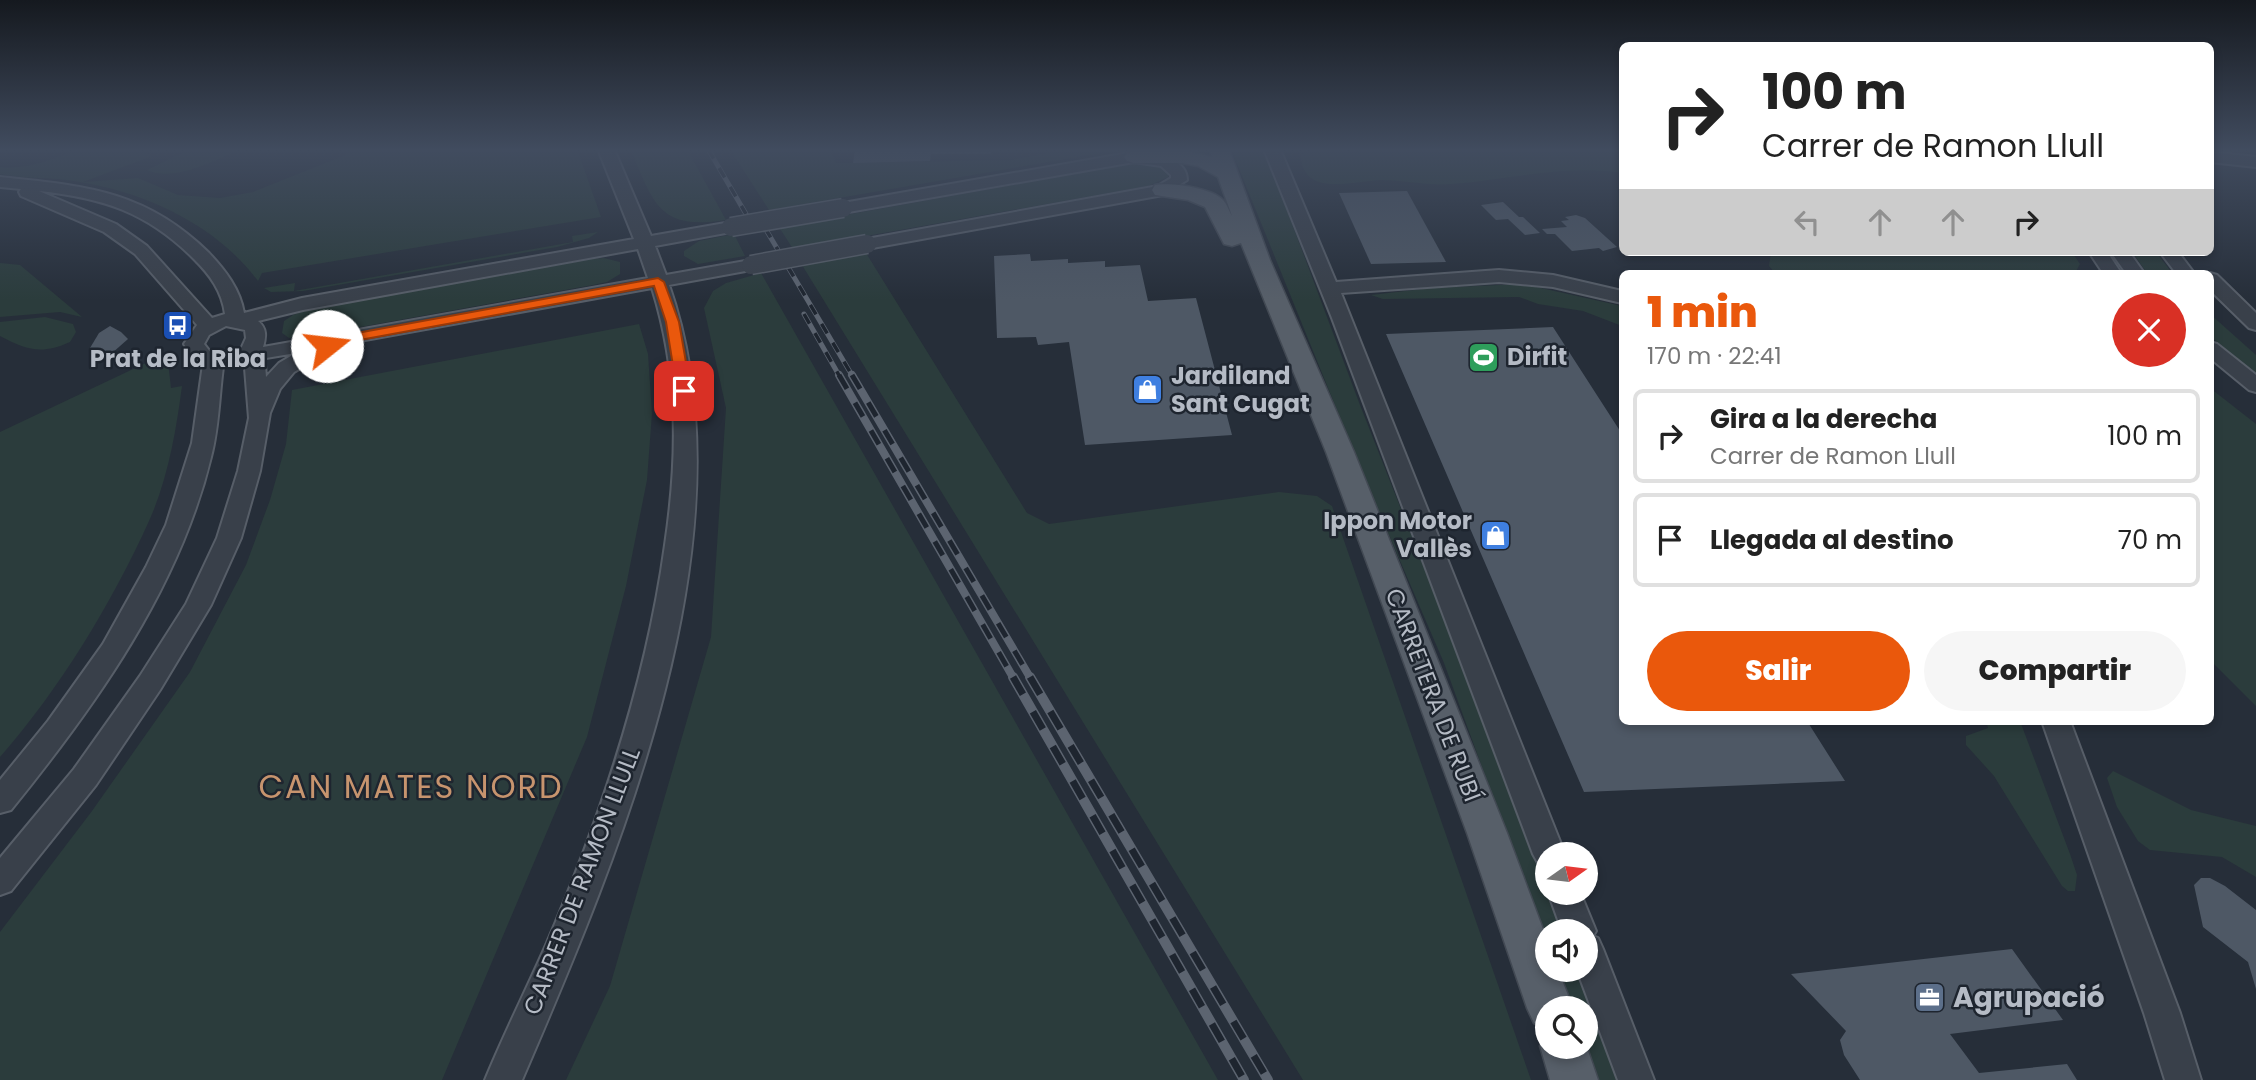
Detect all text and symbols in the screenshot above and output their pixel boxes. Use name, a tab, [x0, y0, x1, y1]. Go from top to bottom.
text: 100 m	[1762, 58, 1907, 126]
icon: right	[1647, 70, 1738, 161]
text: Carrer de Ramon Llull	[1762, 123, 2104, 168]
icon: left	[1788, 203, 1826, 241]
icon: ahead	[1861, 203, 1899, 241]
icon: ahead	[1934, 203, 1972, 241]
icon: right	[2007, 203, 2045, 241]
text: 1 min	[1647, 283, 1758, 342]
button: close	[2112, 293, 2186, 367]
bus stop icon: Prat de la Riba	[161, 308, 195, 342]
position arrow	[290, 309, 364, 383]
sports icon: Dirfit	[1467, 340, 1501, 374]
place label: Dirfit	[1507, 340, 1567, 373]
text: 170 m · 22:41	[1647, 340, 1782, 372]
place label: Prat de la Riba	[90, 342, 266, 375]
place label: Jardiland Sant Cugat	[1171, 359, 1310, 420]
pin	[654, 361, 714, 421]
icon: arrive	[665, 372, 703, 410]
shop icon: Jardiland Sant Cugat	[1131, 373, 1165, 407]
text: Gira a la derecha	[1710, 401, 1938, 437]
icon: right	[1651, 417, 1689, 455]
text: 100 m	[2107, 418, 2182, 454]
text: Carrer de Ramon Llull	[1710, 440, 1956, 472]
place label: Ippon Motor Vallès	[1323, 504, 1472, 565]
shop icon: Ippon Motor Vallès	[1478, 518, 1512, 552]
icon: arrive	[1651, 521, 1689, 559]
text: Llegada al destino	[1710, 522, 1954, 558]
text: 70 m	[2118, 522, 2182, 558]
street label: CARRETERA DE RUBÍ	[1378, 584, 1489, 806]
button: Salir	[1647, 631, 1910, 711]
button: Compartir	[1924, 631, 2186, 711]
street label: CARRER DE RAMON LLULL	[515, 742, 648, 1019]
district label: CAN MATES NORD	[258, 764, 564, 809]
north arrow	[1535, 842, 1598, 905]
map controls	[1535, 842, 1598, 1059]
button: sound	[1535, 919, 1598, 982]
place label: Agrupació	[1953, 978, 2105, 1017]
office icon: Agrupació	[1913, 980, 1947, 1014]
button: search	[1535, 996, 1598, 1059]

